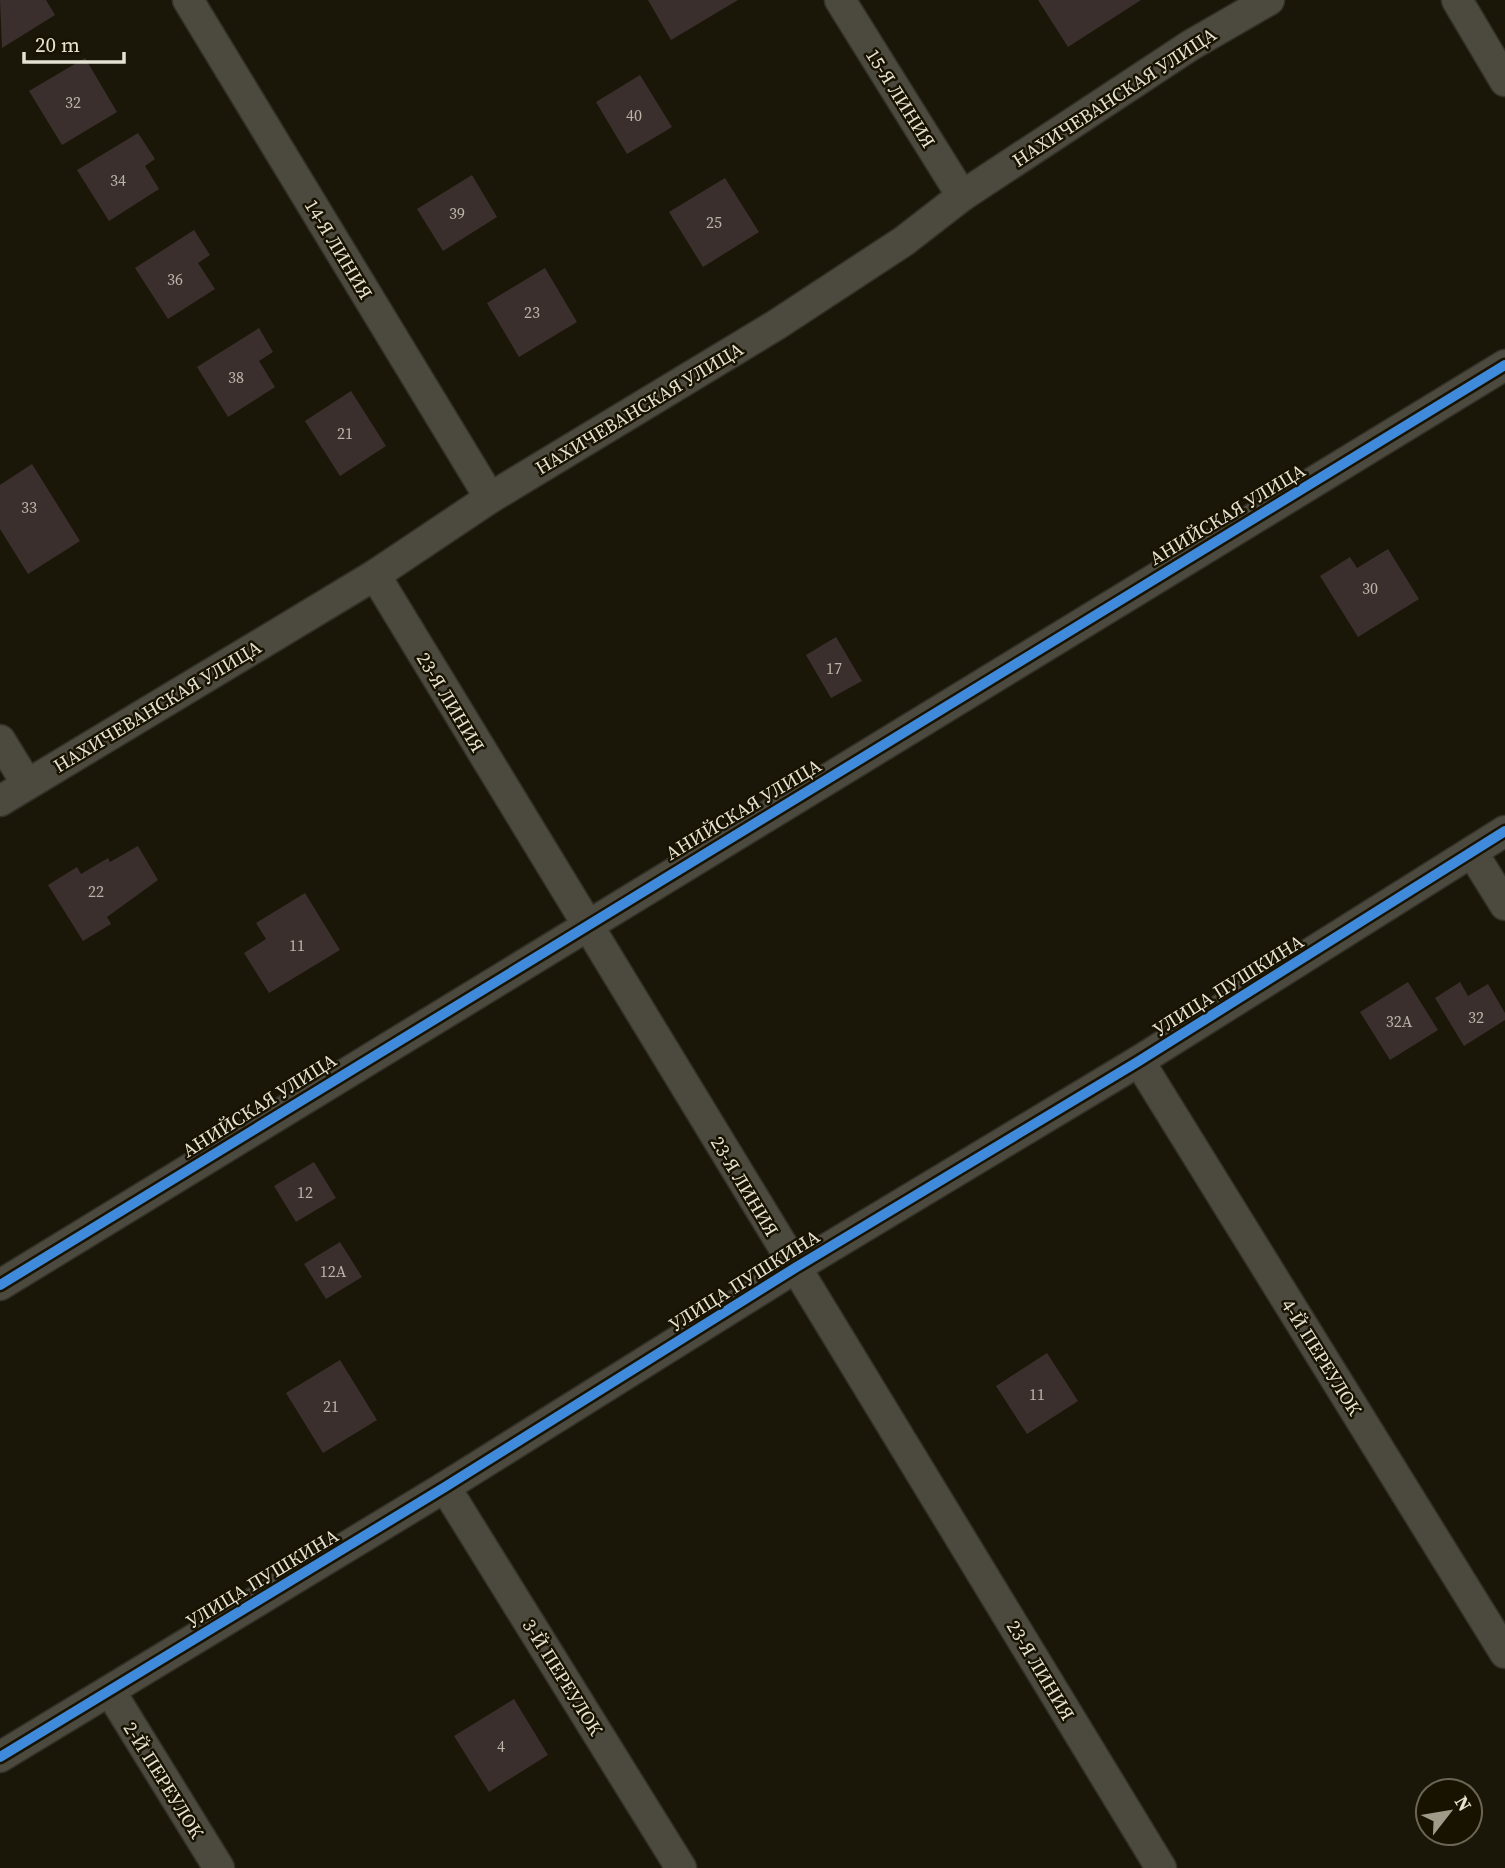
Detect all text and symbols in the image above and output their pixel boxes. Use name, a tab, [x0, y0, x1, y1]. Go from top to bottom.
scale bar	[24, 21, 124, 65]
street label: НАХИЧЕВАНСКАЯ УЛИЦА	[1007, 21, 1221, 173]
text: 20 m	[35, 30, 80, 59]
street label: 15-Я ЛИНИЯ	[860, 44, 942, 152]
house number: 32	[65, 91, 81, 113]
house number: 40	[626, 104, 642, 126]
house number: 34	[110, 169, 126, 191]
street label: 14-Я ЛИНИЯ	[299, 194, 379, 304]
house number: 39	[449, 202, 465, 224]
house number: 25	[706, 211, 722, 233]
house number: 36	[167, 268, 183, 290]
house number: 23	[524, 301, 540, 323]
street label: НАХИЧЕВАНСКАЯ УЛИЦА	[530, 335, 748, 481]
house number: 38	[228, 366, 244, 388]
house number: 21	[337, 422, 353, 444]
street label: АНИЙСКАЯ УЛИЦА	[1144, 457, 1310, 571]
house number: 33	[21, 496, 37, 518]
house number: 30	[1362, 577, 1378, 599]
street label: НАХИЧЕВАНСКАЯ УЛИЦА	[48, 633, 266, 779]
street label: 23-Я ЛИНИЯ	[411, 647, 491, 757]
house number: 17	[826, 657, 842, 679]
street label: АНИЙСКАЯ УЛИЦА	[660, 752, 826, 866]
house number: 22	[88, 880, 104, 902]
street label: УЛИЦА ПУШКИНА	[1148, 928, 1309, 1042]
house number: 11	[289, 934, 305, 956]
house number: 32	[1468, 1006, 1484, 1028]
house number: 32А	[1386, 1010, 1413, 1032]
street label: АНИЙСКАЯ УЛИЦА	[177, 1047, 342, 1163]
street label: 23-Я ЛИНИЯ	[705, 1131, 785, 1241]
house number: 12	[297, 1181, 313, 1203]
street label: УЛИЦА ПУШКИНА	[664, 1223, 825, 1337]
house number: 12А	[320, 1260, 347, 1282]
street label: 4-Й ПЕРЕУЛОК	[1276, 1294, 1369, 1421]
house number: 11	[1029, 1383, 1045, 1405]
house number: 21	[323, 1395, 339, 1417]
street label: УЛИЦА ПУШКИНА	[181, 1522, 343, 1634]
street label: 3-Й ПЕРЕУЛОК	[517, 1614, 610, 1741]
street label: 23-Я ЛИНИЯ	[1001, 1615, 1081, 1725]
street label: 2-Й ПЕРЕУЛОК	[118, 1717, 211, 1844]
house number: 4	[497, 1735, 505, 1757]
north arrow	[1414, 1777, 1484, 1847]
text: N	[1449, 1791, 1478, 1816]

